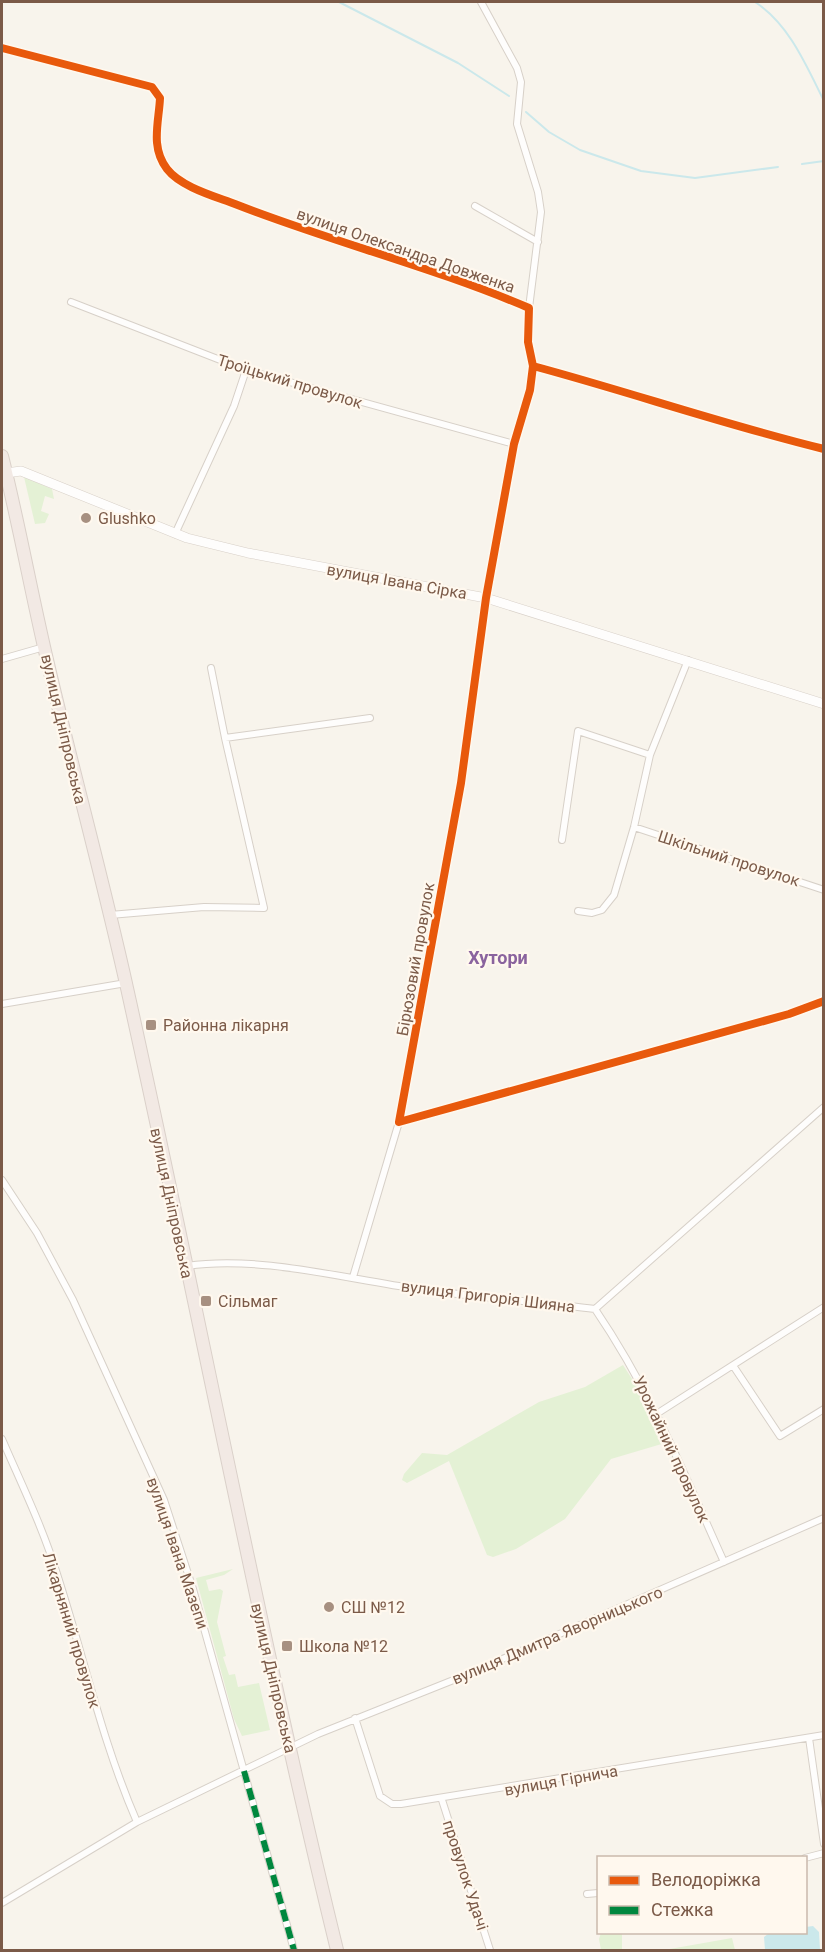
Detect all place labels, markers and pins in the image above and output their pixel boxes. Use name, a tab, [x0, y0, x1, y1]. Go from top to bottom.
place label: Glushko	[98, 509, 156, 528]
marker: Glushko	[79, 511, 93, 525]
place label: Районна лікарня	[163, 1016, 289, 1035]
marker: Районна лікарня	[144, 1018, 158, 1032]
place label: Сільмаг	[218, 1292, 278, 1311]
marker: Сільмаг	[199, 1294, 213, 1308]
place label: СШ №12	[341, 1598, 405, 1617]
marker: СШ №12	[322, 1600, 336, 1614]
place label: Школа №12	[299, 1637, 388, 1656]
marker: Школа №12	[280, 1639, 294, 1653]

